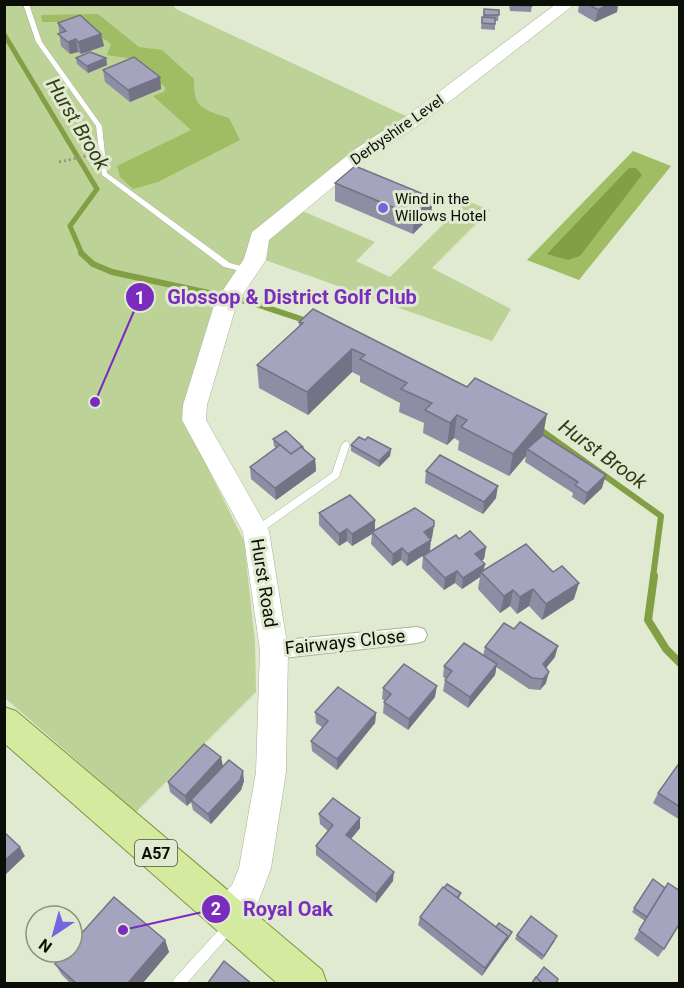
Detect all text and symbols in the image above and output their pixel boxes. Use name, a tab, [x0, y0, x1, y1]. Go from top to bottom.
water label: Hurst Brook	[41, 74, 115, 175]
street label: Derbyshire Level	[347, 91, 447, 169]
place label: Wind in the Willows Hotel	[395, 190, 486, 225]
marker: Wind in the Willows Hotel	[376, 201, 390, 215]
callout: Glossop & District Golf Club	[125, 278, 429, 316]
text: Glossop & District Golf Club	[167, 285, 417, 309]
text: 1	[135, 287, 145, 308]
water label: Hurst Brook	[554, 414, 653, 495]
street label: Hurst Road	[247, 537, 282, 629]
street label: Fairways Close	[284, 625, 406, 658]
road number: A57	[135, 840, 177, 866]
callout: Royal Oak	[201, 890, 345, 928]
text: Royal Oak	[243, 897, 333, 921]
text: 2	[211, 898, 221, 919]
north arrow	[24, 904, 84, 964]
text: N	[35, 935, 56, 957]

